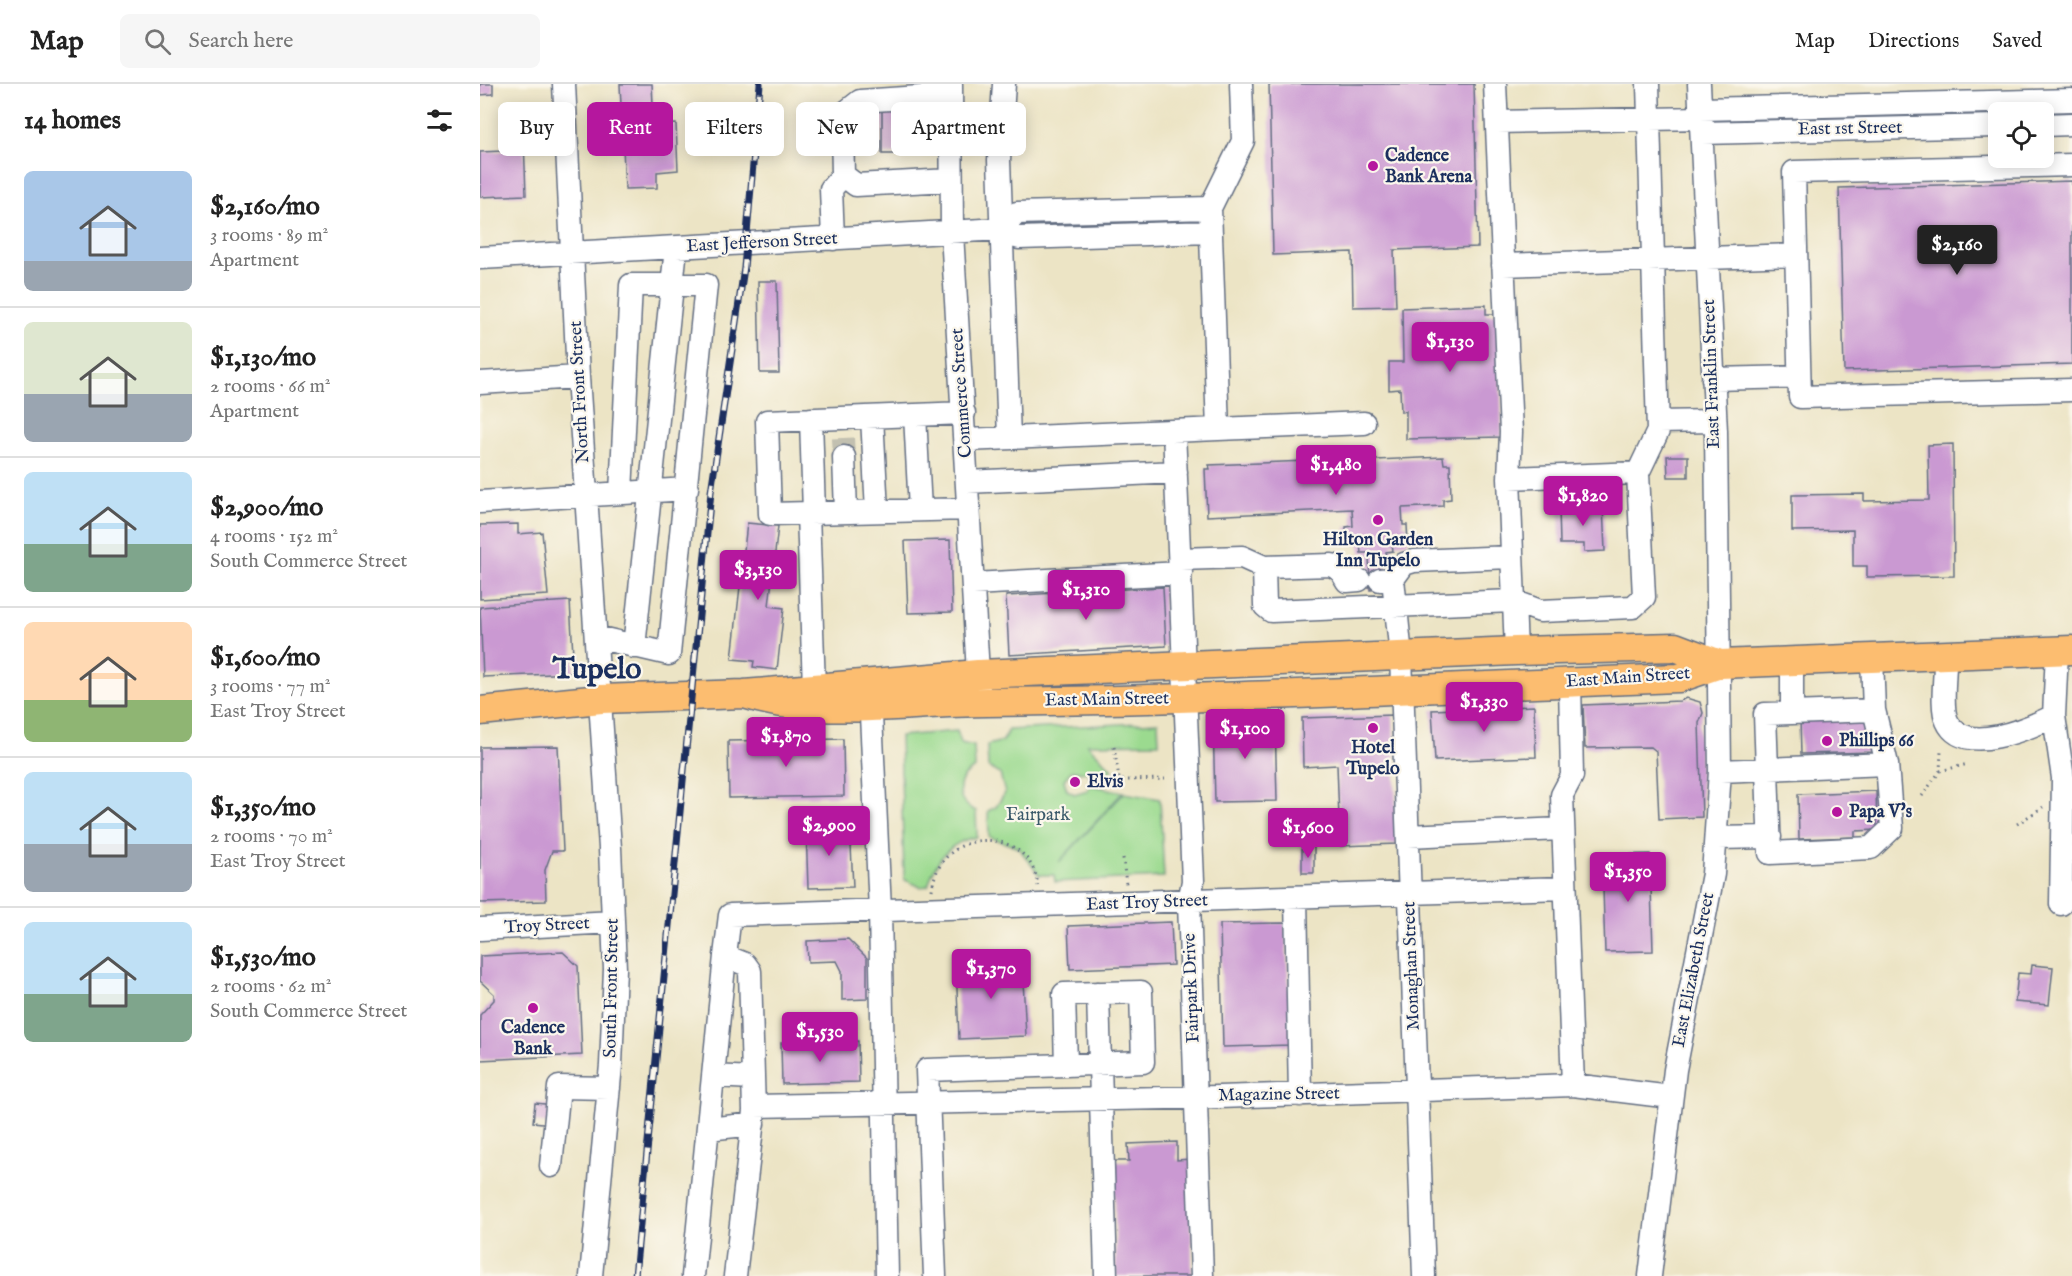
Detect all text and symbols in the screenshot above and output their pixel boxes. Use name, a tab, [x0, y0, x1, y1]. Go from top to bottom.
search box	[120, 14, 540, 68]
text: Map	[30, 24, 84, 59]
icon: search	[141, 25, 174, 58]
text: Search here	[189, 27, 293, 55]
text: Map	[1795, 28, 1835, 55]
text: Directions	[1868, 28, 1959, 55]
text: Saved	[1992, 28, 2042, 55]
chip: Buy	[498, 102, 575, 156]
chip: Rent	[587, 102, 673, 156]
chip: Filters	[685, 102, 784, 156]
chip: New	[796, 102, 879, 156]
chip: Apartment	[891, 102, 1026, 156]
map controls	[1988, 102, 2054, 168]
button: locate	[1988, 102, 2054, 168]
text: 14 homes	[24, 104, 121, 137]
icon: filters	[423, 104, 456, 137]
street label: East 1st Street	[1798, 117, 1902, 141]
place label: Cadence Bank Arena	[1385, 145, 1473, 189]
marker: Cadence Bank Arena	[1366, 159, 1380, 173]
text: $2,160/mo	[210, 190, 320, 223]
icon: home	[72, 195, 144, 267]
text: 3 rooms · 89 m²	[210, 223, 328, 248]
pin: $2,160	[1908, 225, 2006, 276]
street label: East Jefferson Street	[686, 228, 838, 258]
text: $2,160	[1931, 232, 1983, 257]
text: Apartment	[210, 248, 299, 273]
street label: East Franklin Street	[1698, 299, 1726, 449]
street label: North Front Street	[565, 320, 595, 464]
pin: $1,130	[1401, 322, 1499, 373]
street label: Commerce Street	[946, 327, 978, 459]
text: $1,130	[1426, 329, 1474, 354]
text: $1,130/mo	[210, 341, 316, 374]
icon: home	[72, 346, 144, 418]
text: 2 rooms · 66 m²	[210, 374, 331, 399]
text: Apartment	[210, 399, 299, 424]
pin: $1,480	[1287, 445, 1385, 496]
text: $1,480	[1310, 452, 1362, 477]
pin: $1,820	[1534, 476, 1632, 527]
text: $1,820	[1558, 483, 1608, 508]
text: $2,900/mo	[210, 491, 323, 524]
icon: home	[72, 496, 144, 568]
marker: Hilton Garden Inn Tupelo	[1371, 513, 1385, 527]
text: 4 rooms · 152 m²	[210, 524, 338, 549]
place label: Hilton Garden Inn Tupelo	[1323, 529, 1434, 573]
text: South Commerce Street	[210, 549, 407, 574]
pin: $3,130	[709, 550, 807, 601]
text: $3,130	[734, 557, 782, 582]
pin: $1,310	[1037, 570, 1135, 621]
text: $1,310	[1062, 577, 1110, 602]
text: $1,600/mo	[210, 641, 320, 674]
icon: home	[72, 646, 144, 718]
district label: Tupelo	[551, 651, 642, 689]
street label: East Main Street	[1565, 662, 1691, 694]
text: 3 rooms · 77 m²	[210, 674, 330, 699]
pin: $1,330	[1435, 682, 1533, 733]
street label: East Main Street	[1045, 687, 1169, 713]
text: $1,330	[1460, 689, 1508, 714]
text: East Troy Street	[210, 699, 346, 724]
pin: $1,100	[1196, 709, 1294, 760]
text: $1,100	[1220, 716, 1270, 741]
pin: $1,870	[737, 717, 835, 768]
marker: Hotel Tupelo	[1366, 721, 1380, 735]
text: $1,870	[761, 724, 811, 749]
place label: Phillips 66	[1839, 730, 1915, 753]
marker: Phillips 66	[1820, 734, 1834, 748]
place label: Hotel Tupelo	[1345, 737, 1400, 781]
place label: Elvis	[1087, 771, 1124, 794]
marker: Elvis	[1068, 775, 1082, 789]
text: $1,350/mo	[210, 791, 316, 824]
icon: home	[72, 796, 144, 868]
place label: Papa V's	[1849, 801, 1913, 824]
park label: Fairpark	[1006, 804, 1070, 827]
marker: Papa V's	[1830, 805, 1844, 819]
pin: $2,900	[780, 806, 878, 857]
pin: $1,600	[1259, 808, 1357, 859]
text: $2,900	[802, 813, 856, 838]
text: $1,600	[1282, 815, 1334, 840]
text: 2 rooms · 70 m²	[210, 824, 333, 849]
text: East Troy Street	[210, 849, 346, 874]
pin: $1,350	[1579, 852, 1677, 903]
text: $1,350	[1604, 859, 1652, 884]
street label: East Troy Street	[1086, 889, 1208, 917]
street label: East Elizabeth Street	[1668, 891, 1720, 1049]
street label: Monaghan Street	[1398, 901, 1426, 1031]
street label: Troy Street	[504, 912, 590, 940]
street label: South Front Street	[599, 918, 625, 1058]
street label: Fairpark Drive	[1179, 933, 1205, 1043]
text: $1,530/mo	[210, 941, 316, 974]
icon: home	[72, 946, 144, 1018]
pin: $1,370	[942, 949, 1040, 1000]
text: $1,370	[966, 956, 1016, 981]
text: 2 rooms · 62 m²	[210, 974, 332, 999]
text: South Commerce Street	[210, 999, 407, 1024]
marker: Cadence Bank	[526, 1001, 540, 1015]
pin: $1,530	[771, 1012, 869, 1063]
place label: Cadence Bank	[501, 1017, 566, 1061]
text: $1,530	[796, 1019, 844, 1044]
street label: Magazine Street	[1218, 1082, 1340, 1108]

